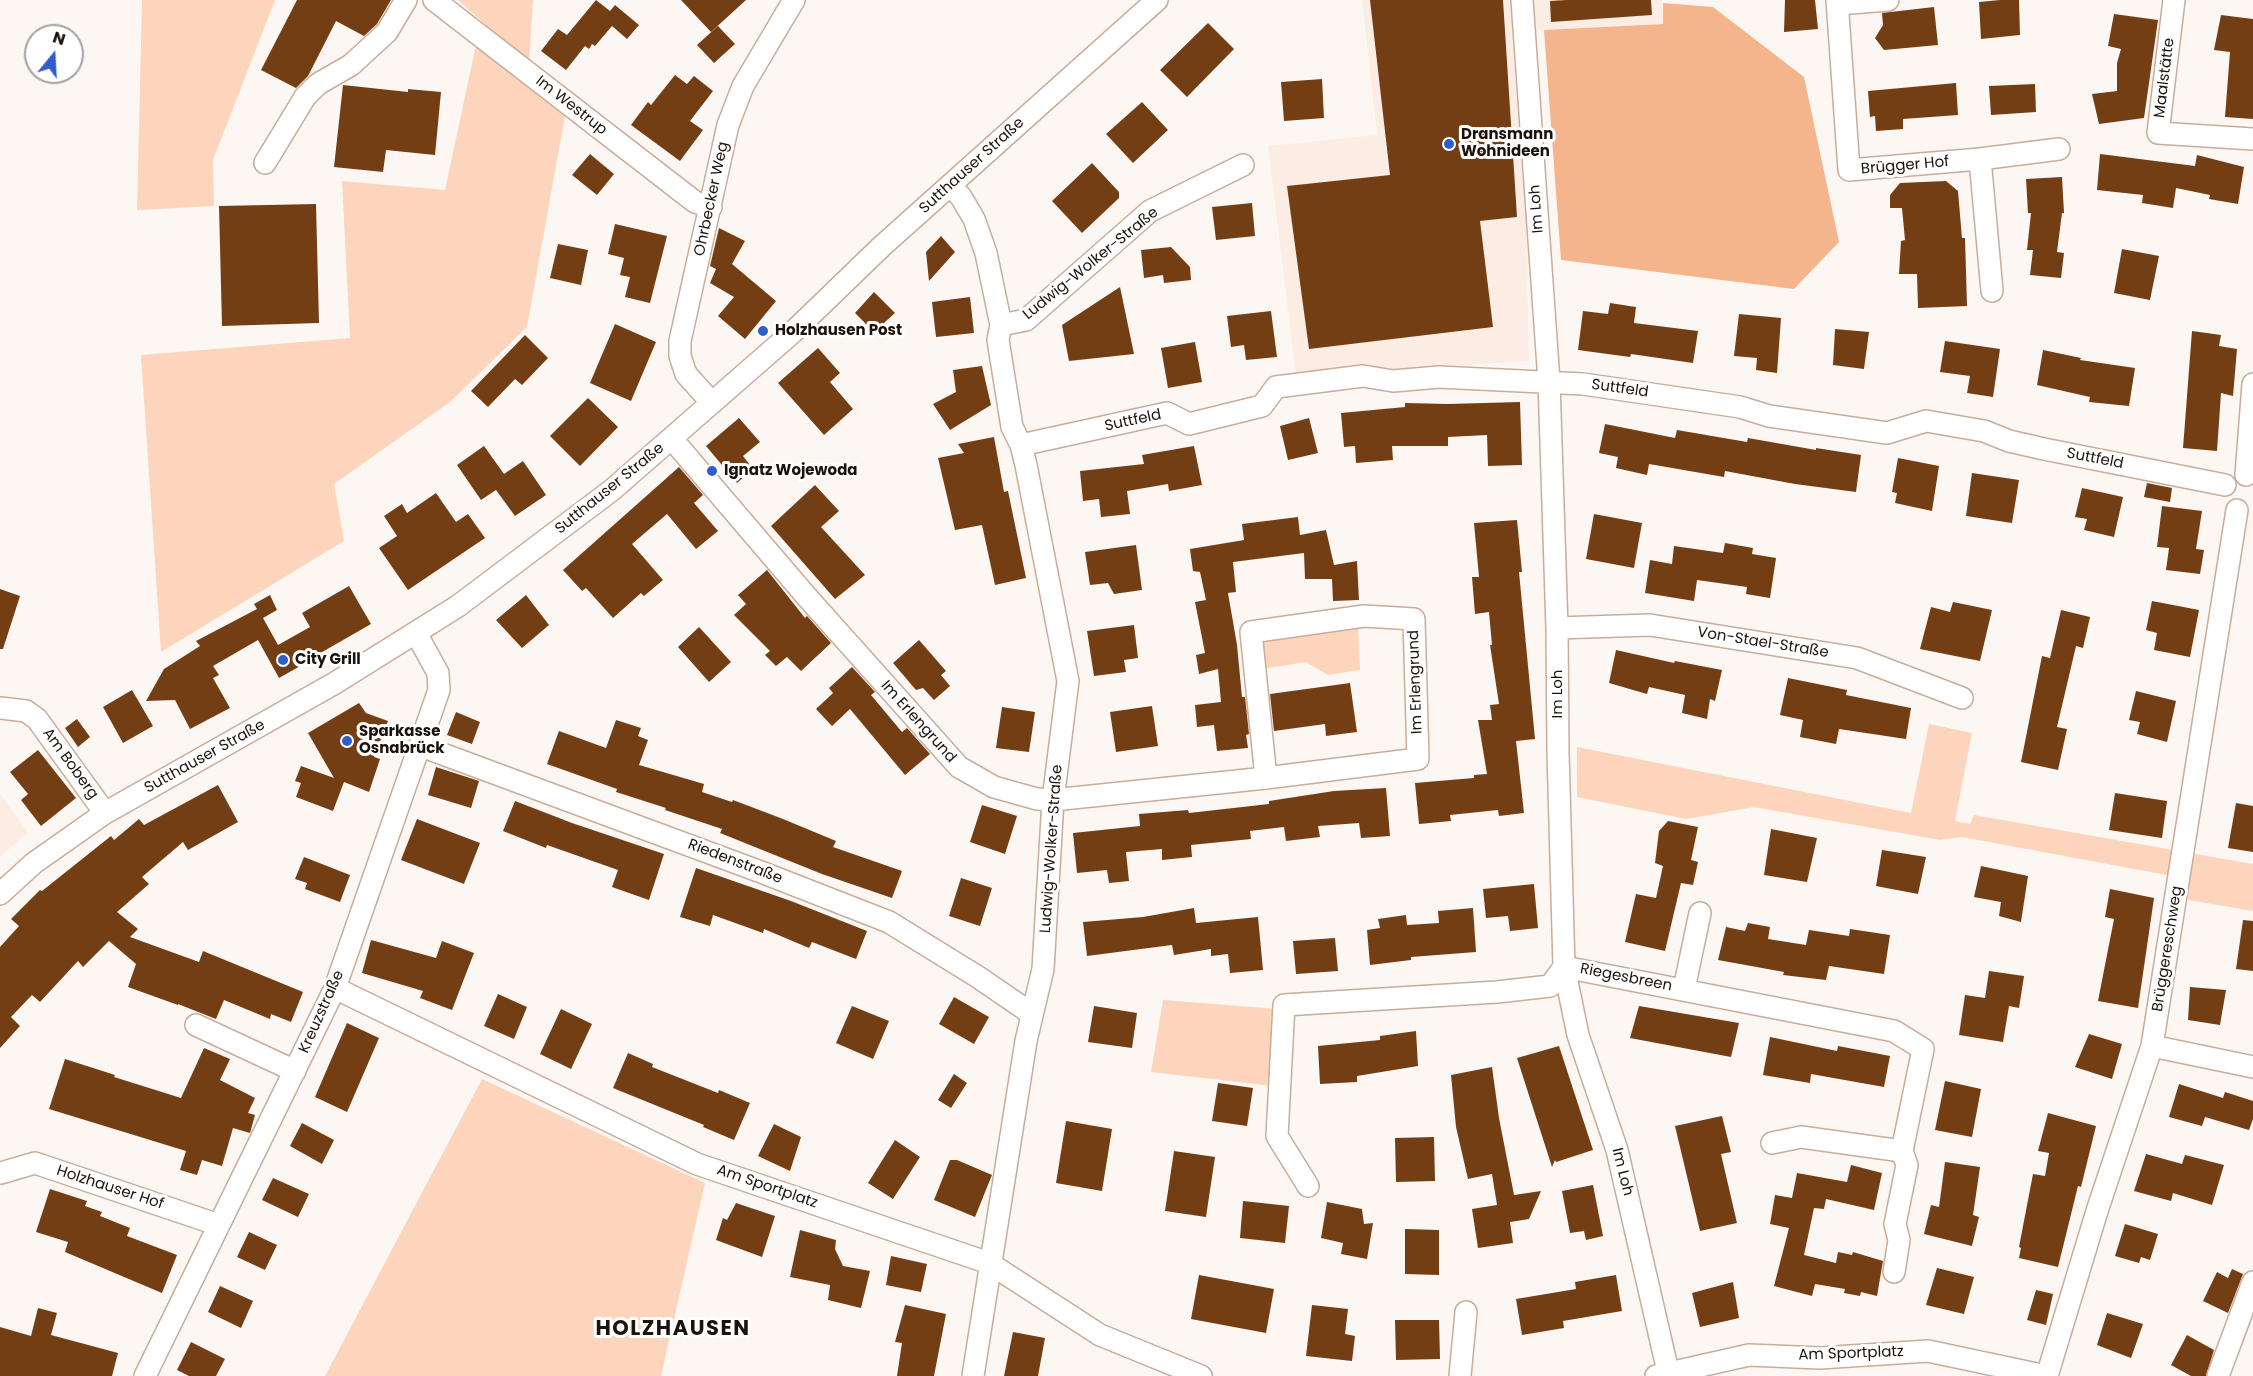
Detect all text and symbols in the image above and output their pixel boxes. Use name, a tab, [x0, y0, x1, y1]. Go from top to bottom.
north arrow	[24, 24, 84, 84]
text: N	[50, 26, 68, 51]
street label: Maalstätte	[2151, 37, 2179, 119]
street label: Im Westrup	[532, 73, 610, 139]
street label: Sutthauser Straße	[916, 114, 1028, 218]
place label: Dransmann Wohnideen	[1461, 126, 1553, 161]
marker: Dransmann Wohnideen	[1442, 137, 1456, 151]
street label: Ohrbecker Weg	[691, 140, 733, 258]
street label: Brügger Hof	[1860, 153, 1950, 179]
street label: Im Loh	[1526, 184, 1548, 234]
street label: Ludwig-Wolker-Straße	[1020, 204, 1162, 324]
place label: Holzhausen Post	[775, 322, 902, 340]
marker: Holzhausen Post	[756, 324, 770, 338]
street label: Suttfeld	[1590, 376, 1650, 402]
street label: Suttfeld	[1103, 406, 1163, 436]
street label: Sutthauser Straße	[552, 440, 668, 538]
street label: Suttfeld	[2065, 445, 2125, 473]
place label: Ignatz Wojewoda	[724, 462, 858, 480]
marker: Ignatz Wojewoda	[705, 464, 719, 478]
street label: Von-Stael-Straße	[1696, 624, 1830, 662]
street label: Im Erlengrund	[1405, 630, 1427, 734]
place label: City Grill	[295, 651, 361, 669]
marker: City Grill	[276, 653, 290, 667]
street label: Im Loh	[1549, 670, 1567, 718]
street label: Im Erlengrund	[876, 677, 960, 767]
street label: Sutthauser Straße	[142, 716, 268, 798]
place label: Sparkasse Osnabrück	[359, 723, 445, 758]
street label: Am Boberg	[38, 725, 102, 803]
marker: Sparkasse Osnabrück	[340, 734, 354, 748]
street label: Ludwig-Wolker-Straße	[1037, 764, 1067, 934]
street label: Riedenstraße	[685, 836, 785, 888]
street label: Brüggereschweg	[2149, 885, 2187, 1013]
street label: Riegesbreen	[1578, 960, 1674, 996]
street label: Kreuzstraße	[296, 968, 348, 1056]
street label: Im Loh	[1607, 1146, 1637, 1198]
street label: Am Sportplatz	[714, 1161, 820, 1213]
street label: Holzhauser Hof	[54, 1162, 166, 1214]
district label: HOLZHAUSEN	[595, 1317, 751, 1343]
street label: Am Sportplatz	[1798, 1343, 1904, 1365]

